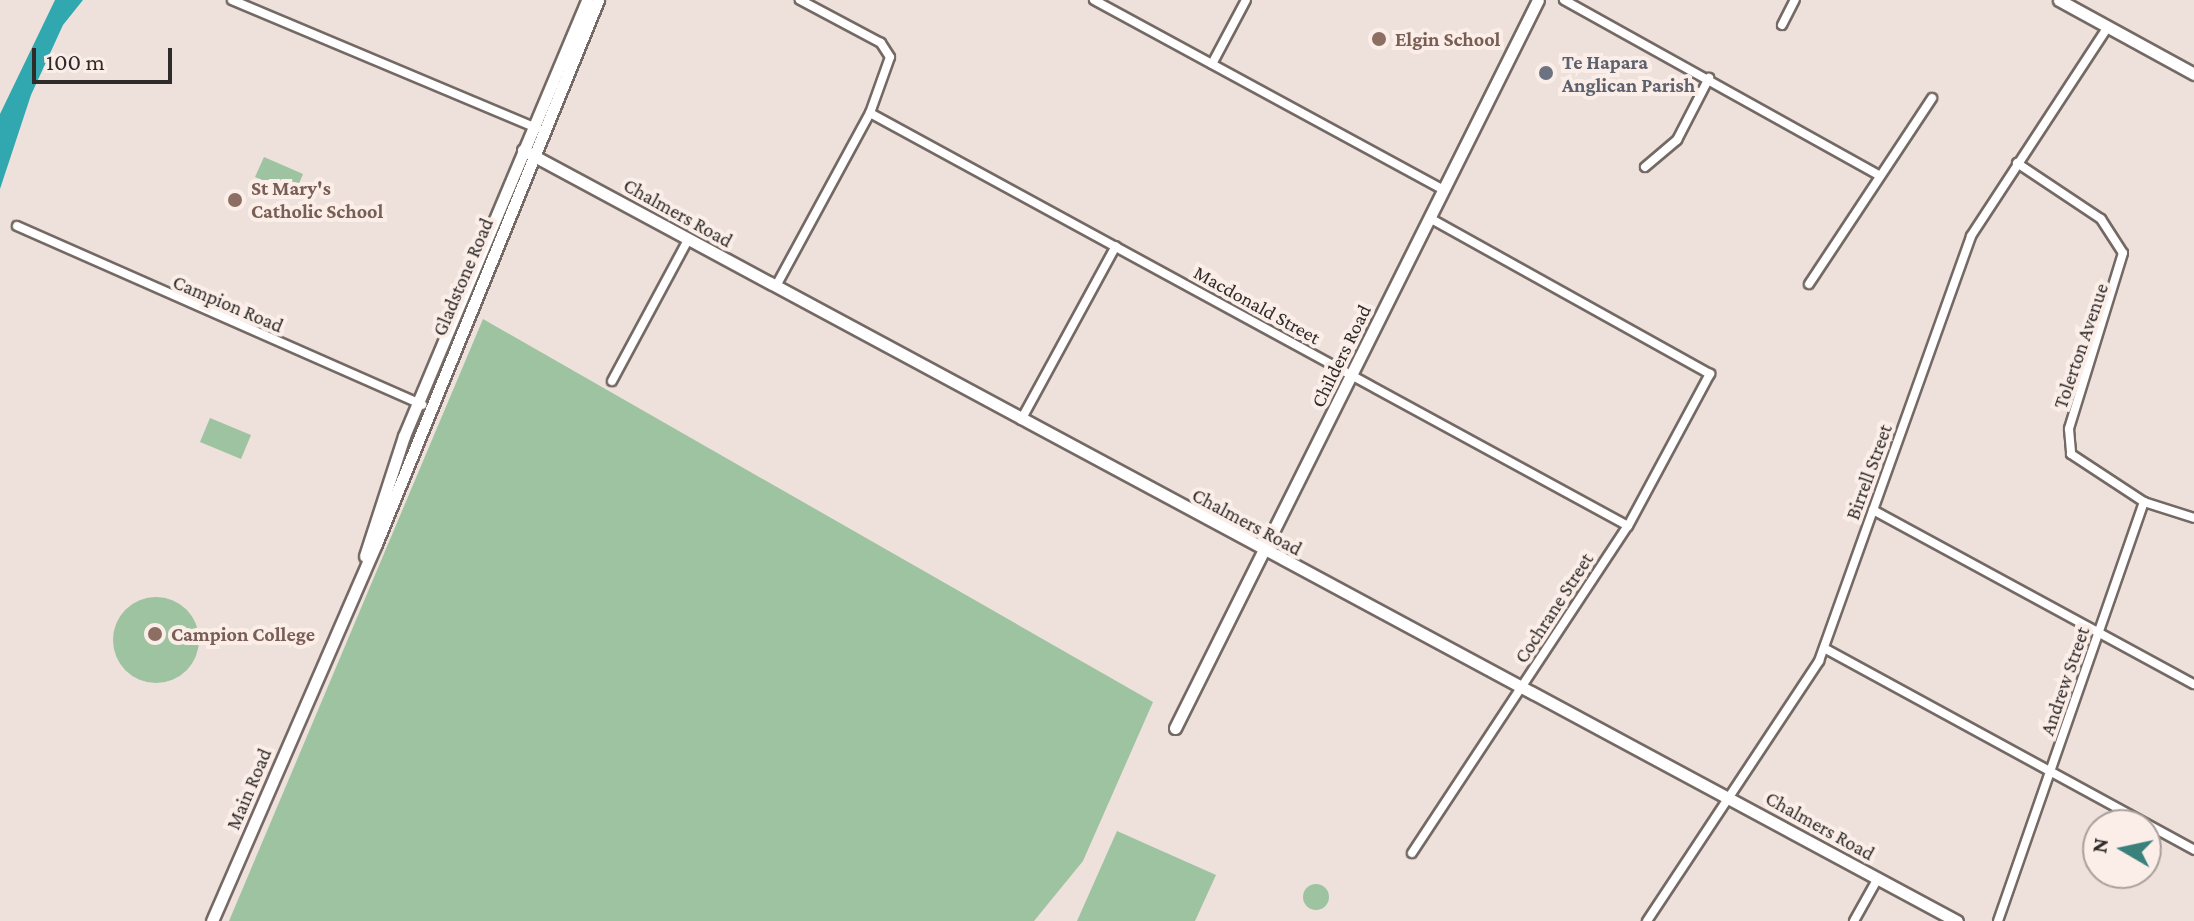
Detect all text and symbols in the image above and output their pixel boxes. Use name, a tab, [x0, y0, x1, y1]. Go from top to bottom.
place label: Elgin School	[1395, 27, 1500, 51]
marker: Elgin School	[1370, 30, 1388, 48]
scale bar	[36, 32, 176, 82]
text: 100 m	[46, 48, 105, 75]
place label: Te Hapara Anglican Parish	[1562, 50, 1695, 97]
marker: Te Hapara Anglican Parish	[1537, 64, 1555, 82]
street label: Chalmers Road	[619, 173, 737, 253]
place label: St Mary's Catholic School	[251, 176, 383, 223]
marker: St Mary's Catholic School	[226, 191, 244, 209]
street label: Gladstone Road	[427, 214, 499, 340]
street label: Macdonald Street	[1190, 260, 1324, 350]
street label: Campion Road	[169, 270, 287, 338]
street label: Tolerton Avenue	[2048, 280, 2114, 412]
street label: Childers Road	[1306, 301, 1376, 411]
street label: Birrell Street	[1841, 421, 1897, 523]
street label: Chalmers Road	[1188, 483, 1306, 561]
street label: Cochrane Street	[1509, 548, 1599, 668]
place label: Campion College	[171, 622, 315, 646]
street label: Andrew Street	[2035, 623, 2095, 739]
marker: Campion College	[146, 625, 164, 643]
street label: Main Road	[221, 745, 277, 833]
street label: Chalmers Road	[1761, 786, 1879, 866]
north arrow	[2082, 809, 2162, 889]
text: N	[2086, 836, 2113, 855]

